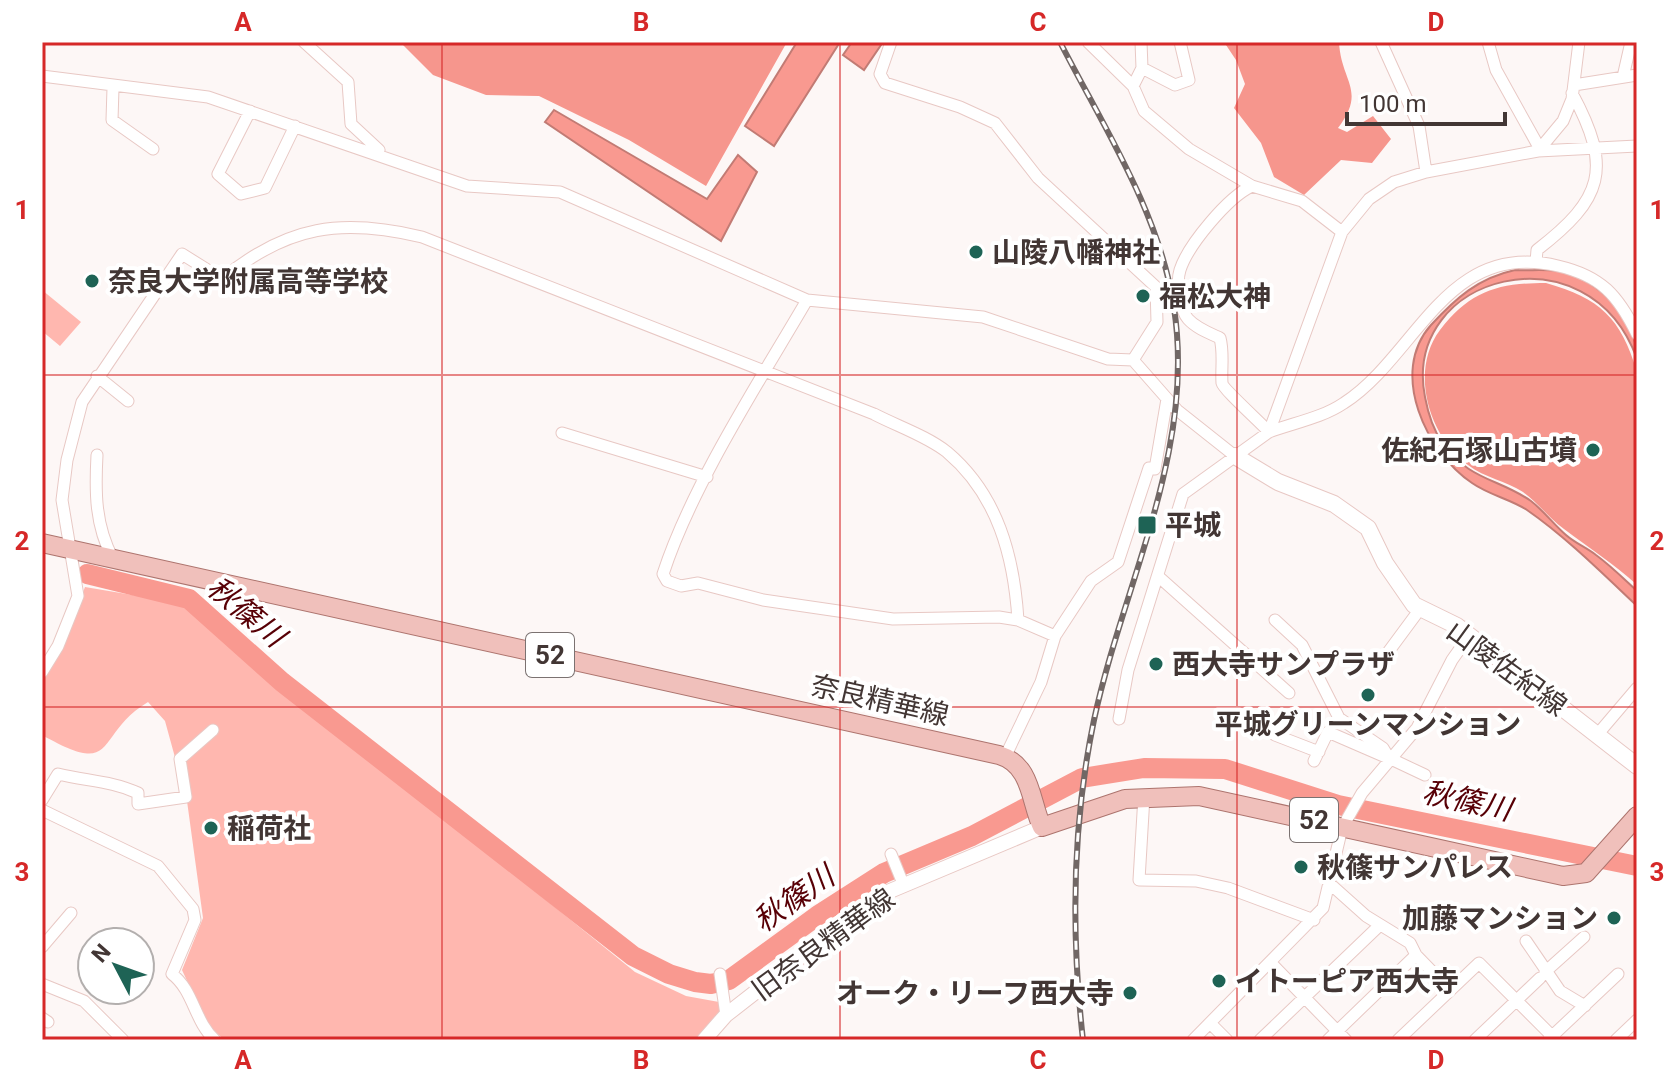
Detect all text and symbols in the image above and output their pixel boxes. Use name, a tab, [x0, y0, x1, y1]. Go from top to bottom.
text: A	[234, 7, 252, 37]
text: B	[633, 7, 649, 37]
text: C	[1029, 7, 1047, 37]
text: D	[1428, 7, 1444, 37]
scale bar	[1347, 76, 1505, 126]
text: 100 m	[1359, 90, 1426, 118]
text: 1	[15, 195, 29, 225]
text: 1	[1650, 195, 1664, 225]
place label: 山陵八幡神社	[992, 236, 1160, 269]
marker: 山陵八幡神社	[967, 243, 985, 261]
place label: 奈良大学附属高等学校	[108, 265, 388, 298]
marker: 奈良大学附属高等学校	[83, 272, 101, 290]
place label: 福松大神	[1159, 280, 1271, 313]
marker: 福松大神	[1134, 287, 1152, 305]
place label: 佐紀石塚山古墳	[1381, 434, 1577, 467]
marker: 佐紀石塚山古墳	[1584, 441, 1602, 459]
place label: 平城	[1165, 509, 1221, 542]
marker: 平城	[1136, 514, 1158, 536]
text: 2	[15, 526, 29, 556]
text: 2	[1650, 526, 1664, 556]
water label: 秋篠川	[201, 569, 294, 656]
street label: 山陵佐紀線	[1440, 614, 1573, 723]
road number: 52	[526, 633, 574, 677]
place label: 西大寺サンプラザ	[1172, 648, 1395, 681]
marker: 西大寺サンプラザ	[1147, 655, 1165, 673]
street label: 奈良精華線	[808, 669, 952, 732]
marker: 平城グリーンマンション	[1359, 686, 1377, 704]
place label: 平城グリーンマンション	[1215, 708, 1521, 741]
water label: 秋篠川	[1419, 774, 1518, 828]
road number: 52	[1290, 798, 1338, 842]
place label: 稲荷社	[227, 812, 311, 845]
marker: 稲荷社	[202, 819, 220, 837]
place label: 秋篠サンパレス	[1317, 851, 1513, 884]
text: 3	[15, 857, 29, 887]
water label: 秋篠川	[747, 857, 843, 939]
text: 3	[1650, 857, 1664, 887]
marker: 秋篠サンパレス	[1292, 858, 1310, 876]
street label: 旧奈良精華線	[746, 882, 901, 1007]
place label: 加藤マンション	[1402, 902, 1598, 935]
marker: 加藤マンション	[1605, 909, 1623, 927]
north arrow	[76, 926, 156, 1006]
text: N	[87, 939, 116, 967]
place label: イトーピア西大寺	[1235, 965, 1459, 998]
marker: イトーピア西大寺	[1210, 972, 1228, 990]
place label: オーク・リーフ西大寺	[836, 977, 1114, 1010]
marker: オーク・リーフ西大寺	[1121, 984, 1139, 1002]
text: A	[234, 1045, 252, 1075]
text: B	[633, 1045, 649, 1075]
text: C	[1029, 1045, 1047, 1075]
text: D	[1428, 1045, 1444, 1075]

